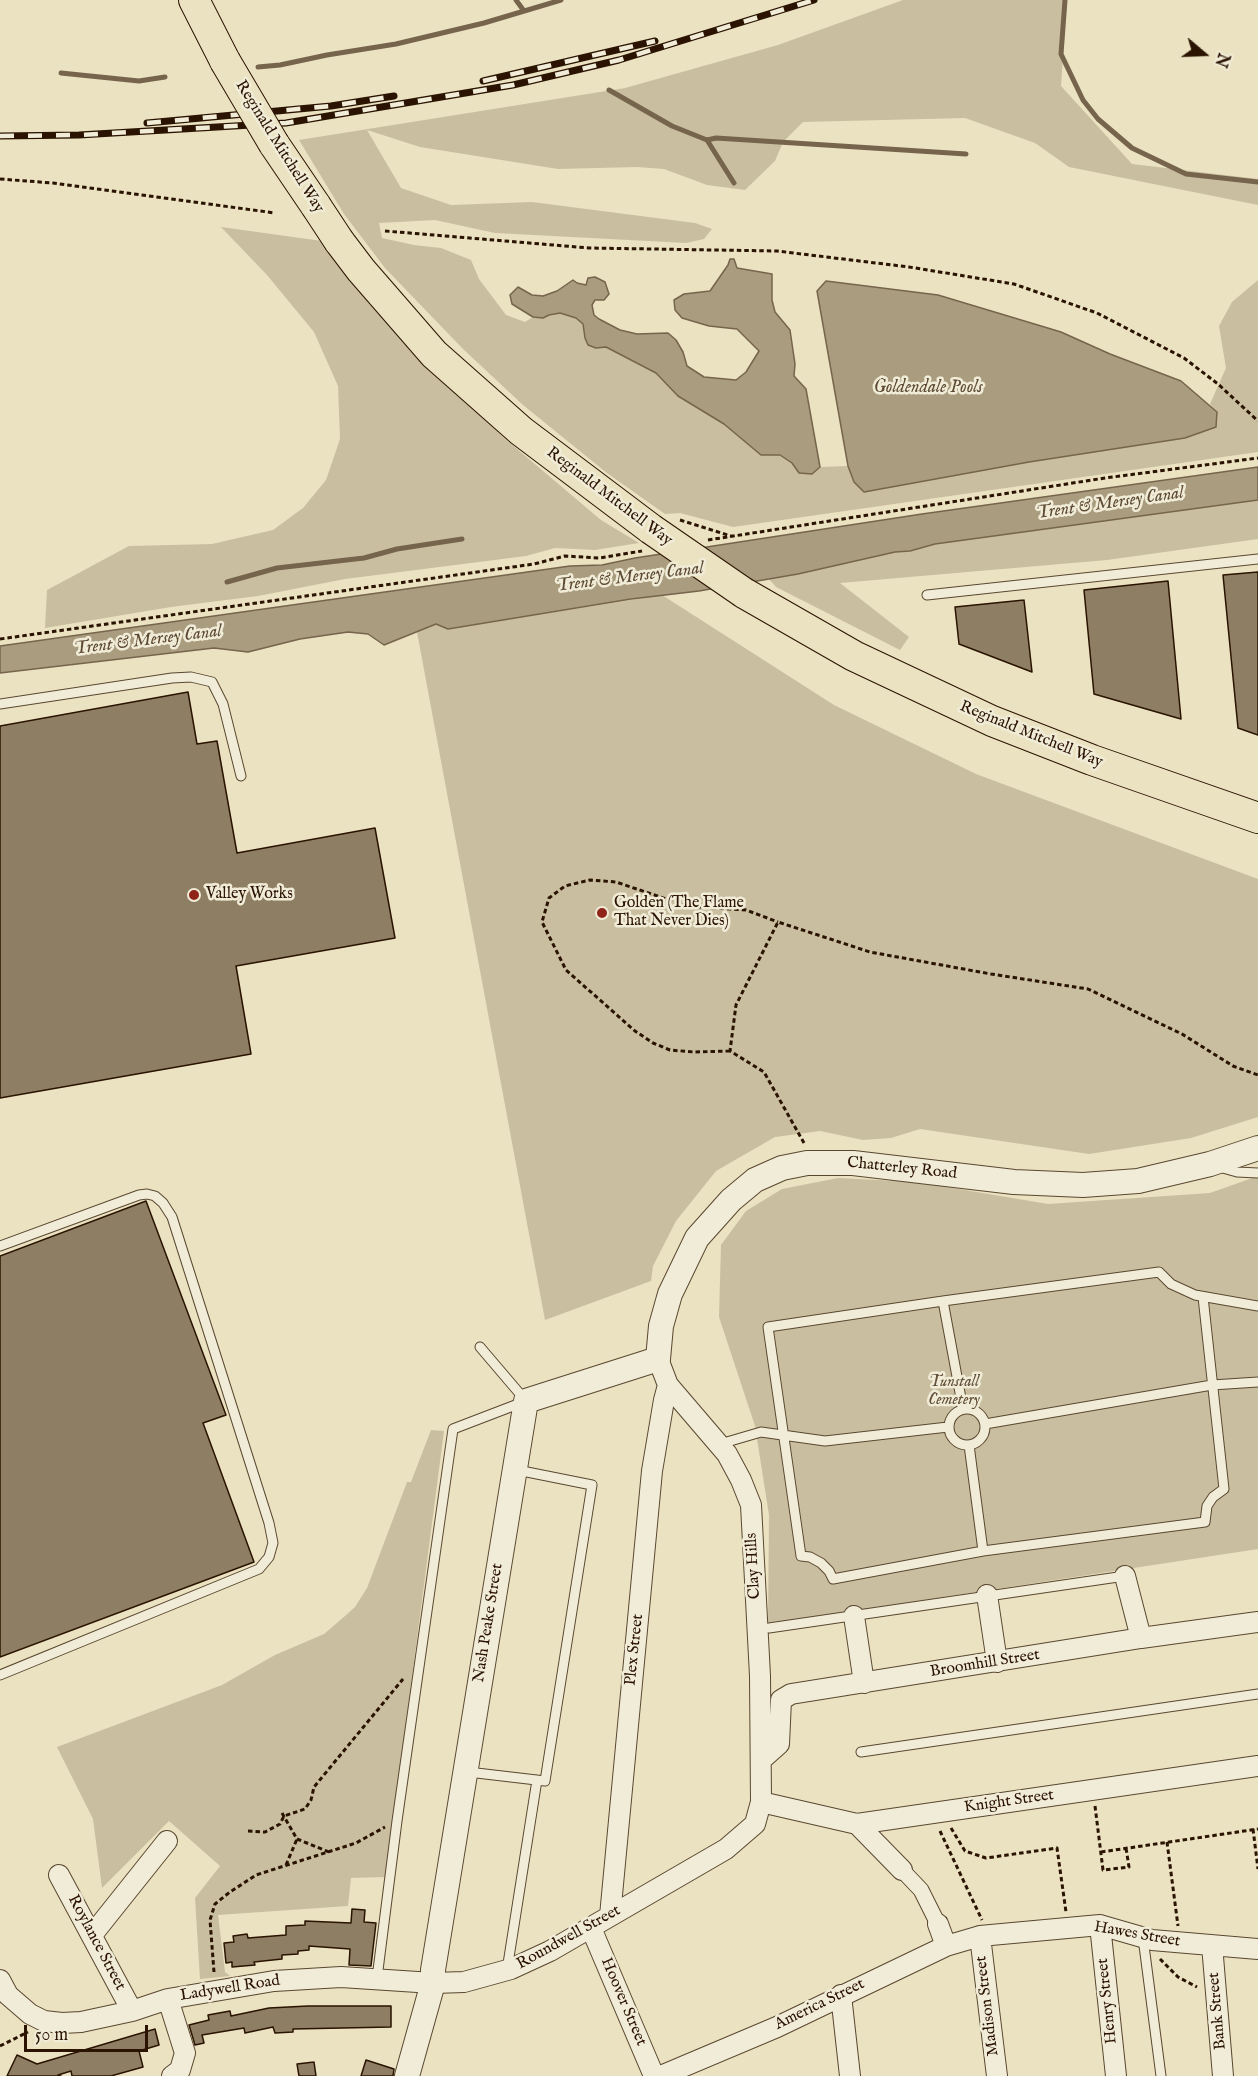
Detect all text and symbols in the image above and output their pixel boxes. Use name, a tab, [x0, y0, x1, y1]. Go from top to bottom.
north arrow	[1174, 24, 1234, 84]
text: N	[1209, 50, 1233, 70]
street label: Reginald Mitchell Way	[230, 77, 328, 217]
water label: Goldendale Pools	[873, 377, 983, 399]
street label: Reginald Mitchell Way	[542, 443, 676, 551]
water label: Trent & Mersey Canal	[1035, 483, 1185, 525]
water label: Trent & Mersey Canal	[555, 558, 705, 598]
water label: Trent & Mersey Canal	[73, 621, 223, 661]
street label: Reginald Mitchell Way	[957, 697, 1105, 773]
place label: Valley Works	[206, 885, 293, 905]
marker: Valley Works	[187, 888, 201, 902]
place label: Golden (The Flame That Never Dies)	[614, 894, 744, 932]
marker: Golden (The Flame That Never Dies)	[595, 906, 609, 920]
street label: Chatterley Road	[846, 1154, 958, 1184]
park label: Tunstall Cemetery	[928, 1373, 980, 1411]
street label: Clay Hills	[743, 1532, 765, 1600]
street label: Nash Peake Street	[470, 1562, 508, 1684]
street label: Plex Street	[622, 1613, 648, 1687]
street label: Broomhill Street	[929, 1646, 1041, 1682]
street label: Knight Street	[963, 1786, 1055, 1818]
street label: Roylance Street	[63, 1892, 129, 1994]
street label: Roundwell Street	[514, 1902, 624, 1974]
street label: Hawes Street	[1092, 1918, 1182, 1952]
street label: Hoover Street	[596, 1955, 650, 2049]
street label: Madison Street	[972, 1955, 1004, 2057]
street label: Henry Street	[1094, 1957, 1122, 2045]
street label: Bank Street	[1205, 1971, 1231, 2051]
street label: Ladywell Road	[179, 1972, 281, 2006]
street label: America Street	[772, 1975, 868, 2035]
scale bar	[27, 2013, 152, 2051]
text: 50 m	[35, 2024, 68, 2047]

